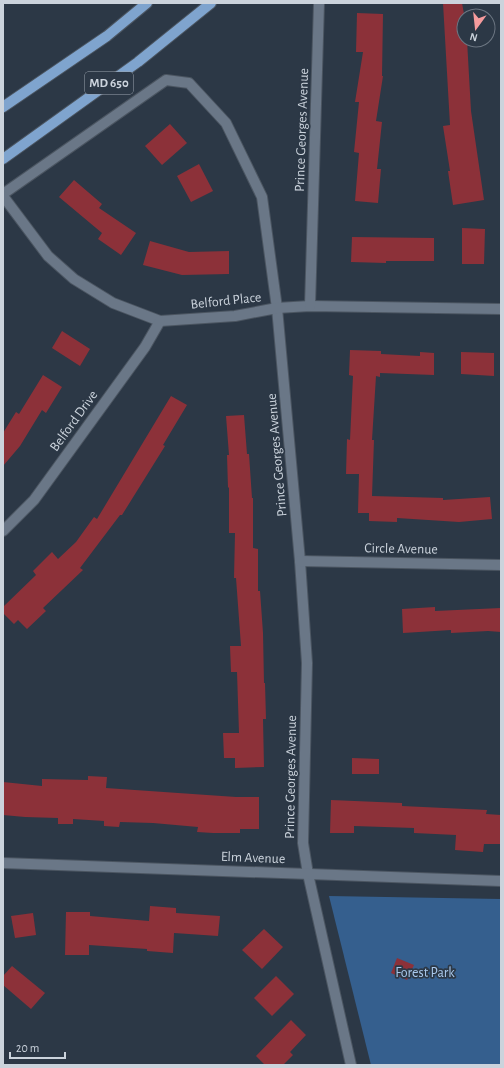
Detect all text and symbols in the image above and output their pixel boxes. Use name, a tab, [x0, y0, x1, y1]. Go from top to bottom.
north arrow	[456, 8, 496, 48]
text: N	[468, 31, 479, 43]
street label: Prince Georges Avenue	[293, 68, 311, 192]
road number: MD 650	[85, 72, 133, 94]
street label: Belford Place	[190, 290, 262, 312]
street label: Belford Drive	[47, 388, 101, 454]
street label: Prince Georges Avenue	[265, 393, 289, 517]
street label: Circle Avenue	[364, 541, 438, 557]
street label: Prince Georges Avenue	[283, 715, 299, 839]
street label: Elm Avenue	[221, 850, 285, 866]
park label: Forest Park	[395, 966, 455, 980]
scale bar	[10, 1034, 65, 1060]
text: 20 m	[16, 1042, 39, 1054]

